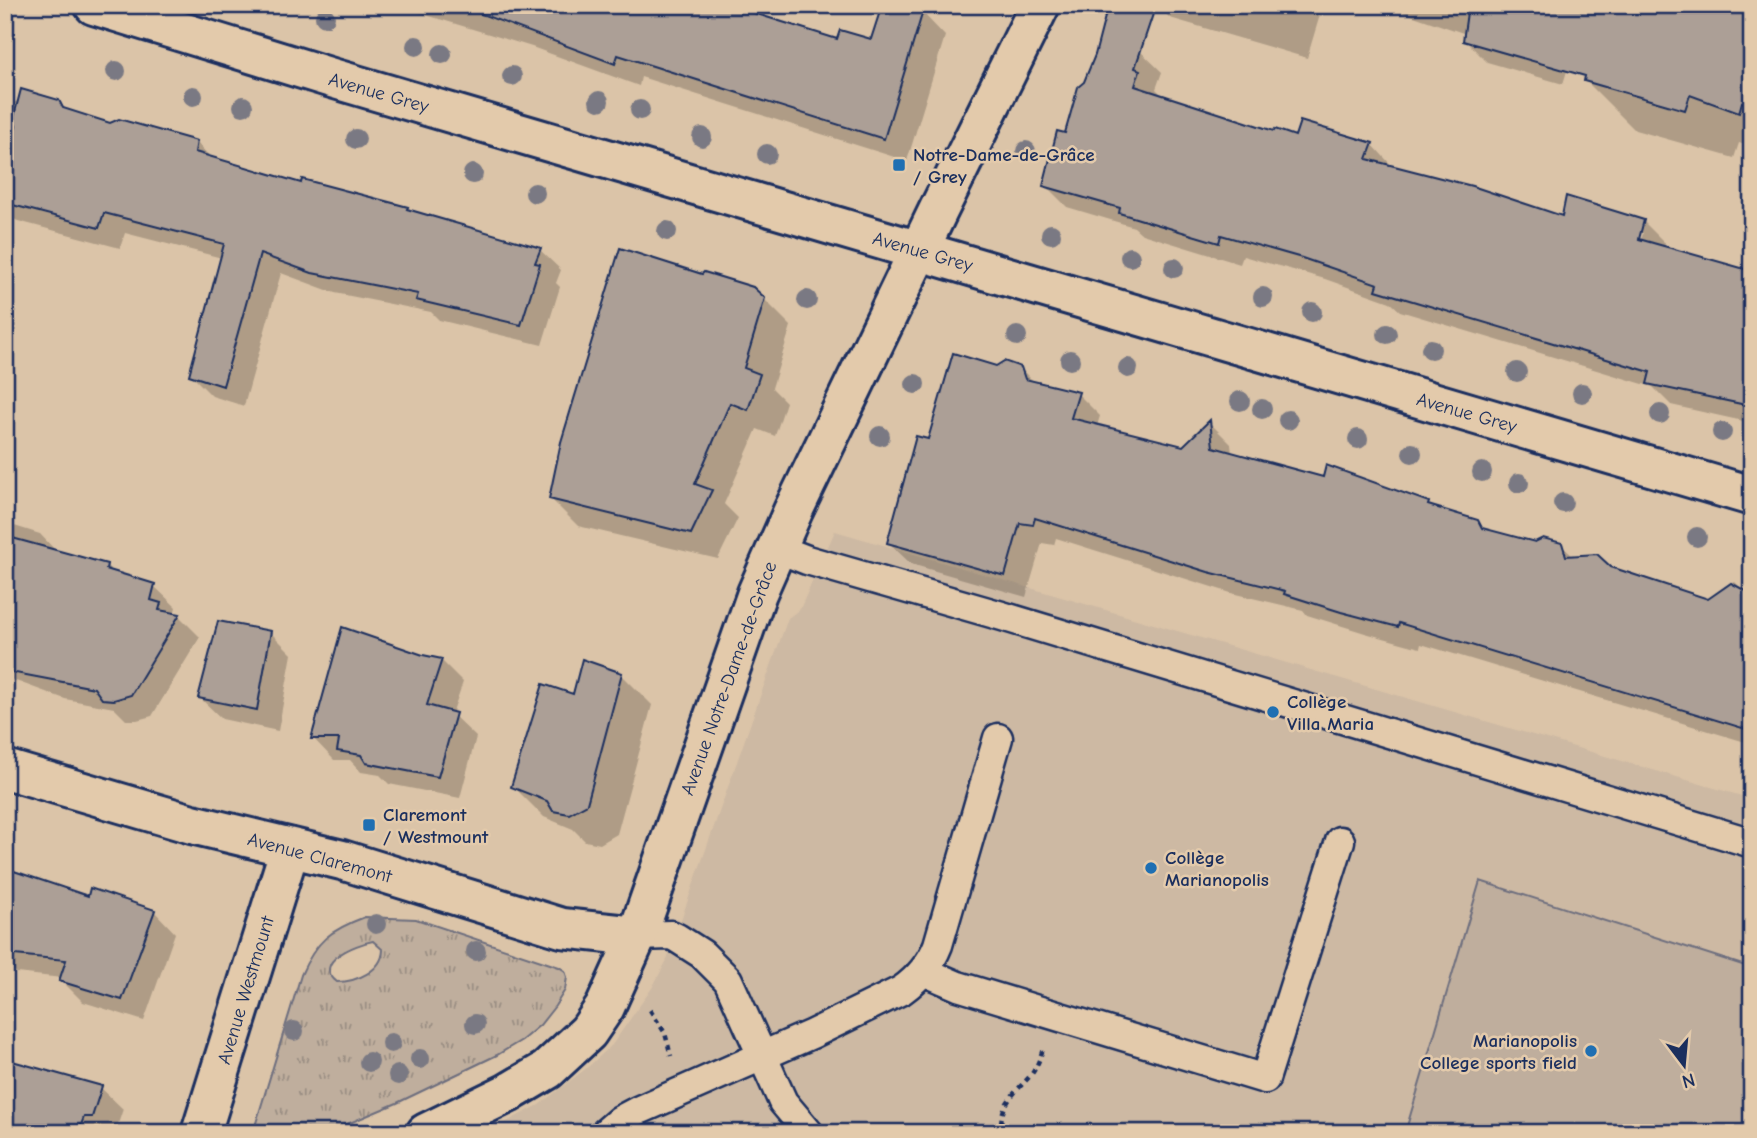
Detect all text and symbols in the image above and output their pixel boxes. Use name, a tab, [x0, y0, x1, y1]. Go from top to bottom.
street label: Avenue Grey	[326, 68, 432, 118]
place label: Notre-Dame-de-Grâce / Grey	[913, 144, 1095, 188]
marker: Notre-Dame-de-Grâce / Grey	[891, 157, 907, 173]
street label: Avenue Grey	[870, 227, 976, 277]
street label: Avenue Grey	[1414, 388, 1520, 438]
street label: Avenue Notre-Dame-de-Grâce	[676, 558, 782, 798]
place label: Collège Villa Maria	[1287, 691, 1374, 735]
marker: Collège Villa Maria	[1265, 704, 1281, 720]
place label: Claremont / Westmount	[383, 804, 489, 848]
marker: Claremont / Westmount	[361, 817, 377, 833]
street label: Avenue Claremont	[245, 828, 395, 888]
place label: Collège Marianopolis	[1165, 847, 1269, 891]
marker: Collège Marianopolis	[1143, 860, 1159, 876]
street label: Avenue Westmount	[213, 913, 279, 1067]
place label: Marianopolis College sports field	[1420, 1030, 1577, 1074]
north arrow	[1648, 1030, 1718, 1100]
marker: Marianopolis College sports field	[1583, 1043, 1599, 1059]
text: N	[1679, 1068, 1697, 1093]

